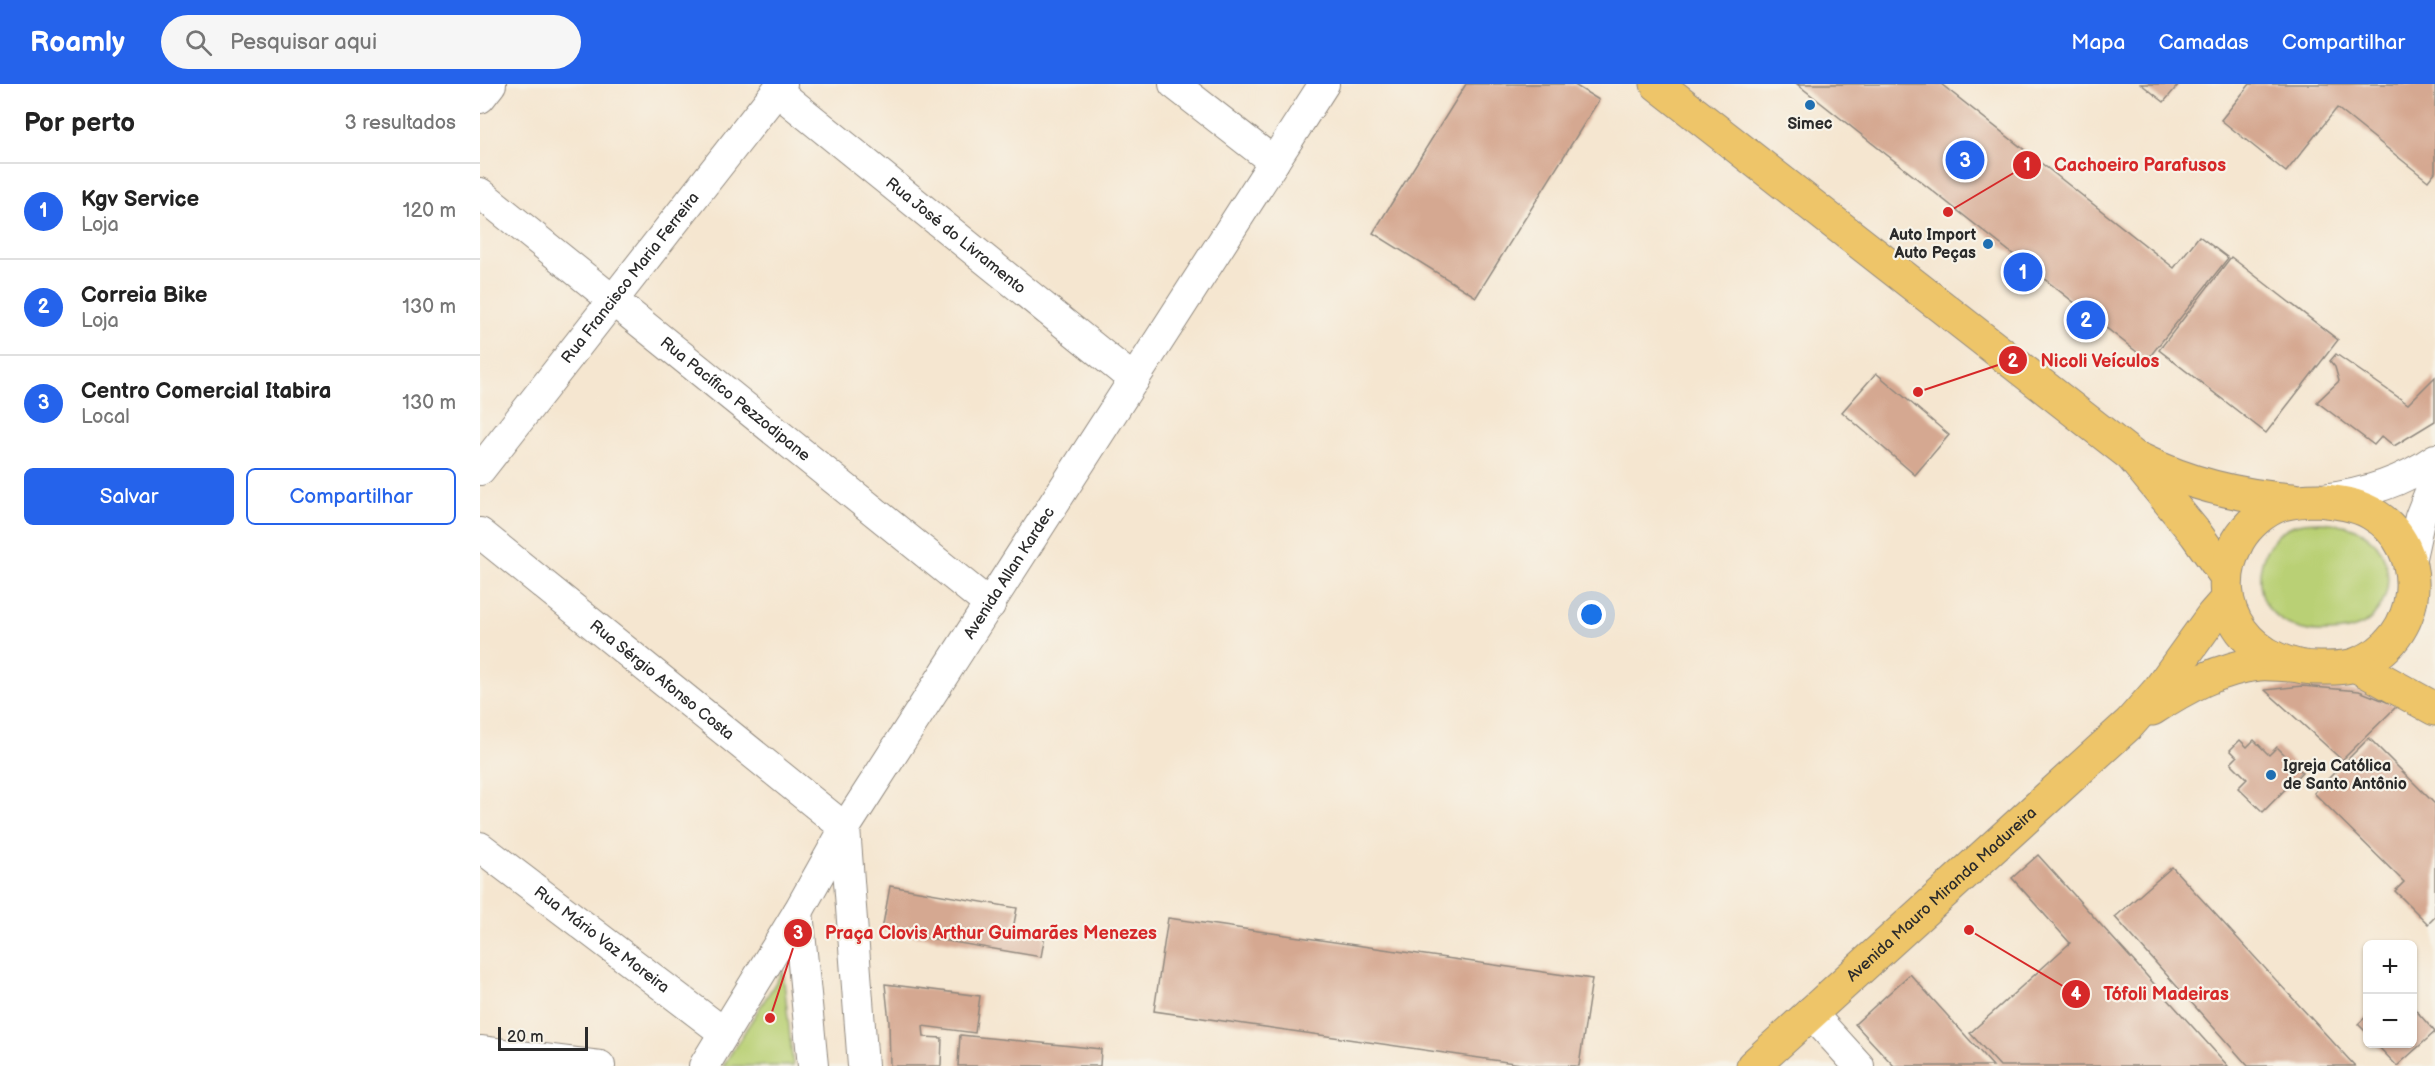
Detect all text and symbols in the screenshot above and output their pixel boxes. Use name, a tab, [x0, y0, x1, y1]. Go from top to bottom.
search box	[161, 15, 581, 69]
text: Roamly	[30, 26, 125, 59]
icon: search	[182, 26, 215, 59]
text: Pesquisar aqui	[230, 29, 377, 56]
text: Mapa	[2071, 30, 2125, 55]
text: Camadas	[2158, 30, 2249, 55]
text: Compartilhar	[2282, 30, 2405, 55]
marker: Simec	[1803, 98, 1817, 112]
text: Por perto	[24, 108, 135, 139]
text: 3 resultados	[345, 111, 456, 135]
place label: Simec	[1787, 115, 1833, 134]
pin: 3	[1946, 138, 1984, 182]
callout: Cachoeiro Parafusos	[2012, 147, 2238, 183]
text: 1	[2023, 155, 2031, 176]
text: Cachoeiro Parafusos	[2054, 155, 2226, 176]
street label: Rua José do Livramento	[882, 173, 1030, 298]
text: Kgv Service	[81, 186, 199, 213]
street label: Rua Francisco Maria Ferreira	[557, 188, 703, 367]
text: 1	[39, 199, 48, 223]
text: 120 m	[403, 199, 456, 223]
text: Loja	[81, 213, 119, 237]
place label: Auto Import Auto Peças	[1888, 226, 1977, 263]
marker: Auto Import Auto Peças	[1981, 237, 1995, 251]
pin: 1	[2004, 250, 2042, 294]
text: Correia Bike	[81, 282, 207, 309]
text: 2	[38, 295, 49, 319]
text: 130 m	[402, 295, 456, 319]
pin: 2	[2066, 298, 2106, 342]
text: Loja	[81, 309, 119, 333]
street label: Rua Pacífico Pezzodipane	[656, 333, 814, 466]
callout: Nicoli Veículos	[1998, 342, 2172, 378]
text: 2	[2008, 351, 2019, 372]
text: Nicoli Veículos	[2041, 351, 2160, 372]
text: Centro Comercial Itabira	[81, 378, 331, 405]
text: 3	[38, 391, 49, 415]
text: 130 m	[402, 391, 456, 415]
text: Local	[81, 405, 130, 429]
button: Salvar	[24, 468, 234, 525]
button: Compartilhar	[246, 468, 456, 525]
street label: Avenida Allan Kardec	[960, 504, 1059, 642]
your location	[1577, 600, 1606, 629]
street label: Rua Sérgio Afonso Costa	[586, 616, 738, 744]
place label: Igreja Católica de Santo Antônio	[2283, 757, 2407, 794]
marker: Igreja Católica de Santo Antônio	[2264, 768, 2278, 782]
street label: Avenida Mauro Miranda Madureira	[1843, 803, 2041, 986]
street label: Rua Mário Vaz Moreira	[530, 882, 673, 997]
callout: Praça Clovis Arthur Guimarães Menezes	[783, 915, 1169, 951]
text: 3	[793, 923, 803, 944]
text: Praça Clovis Arthur Guimarães Menezes	[825, 923, 1157, 944]
map controls	[2363, 940, 2417, 1048]
button: +	[2363, 940, 2417, 994]
callout: Tófoli Madeiras	[2061, 976, 2241, 1012]
text: 4	[2071, 984, 2082, 1005]
text: Tófoli Madeiras	[2103, 984, 2229, 1005]
button: −	[2363, 994, 2417, 1048]
scale bar	[498, 1024, 588, 1052]
text: 20 m	[507, 1028, 543, 1047]

